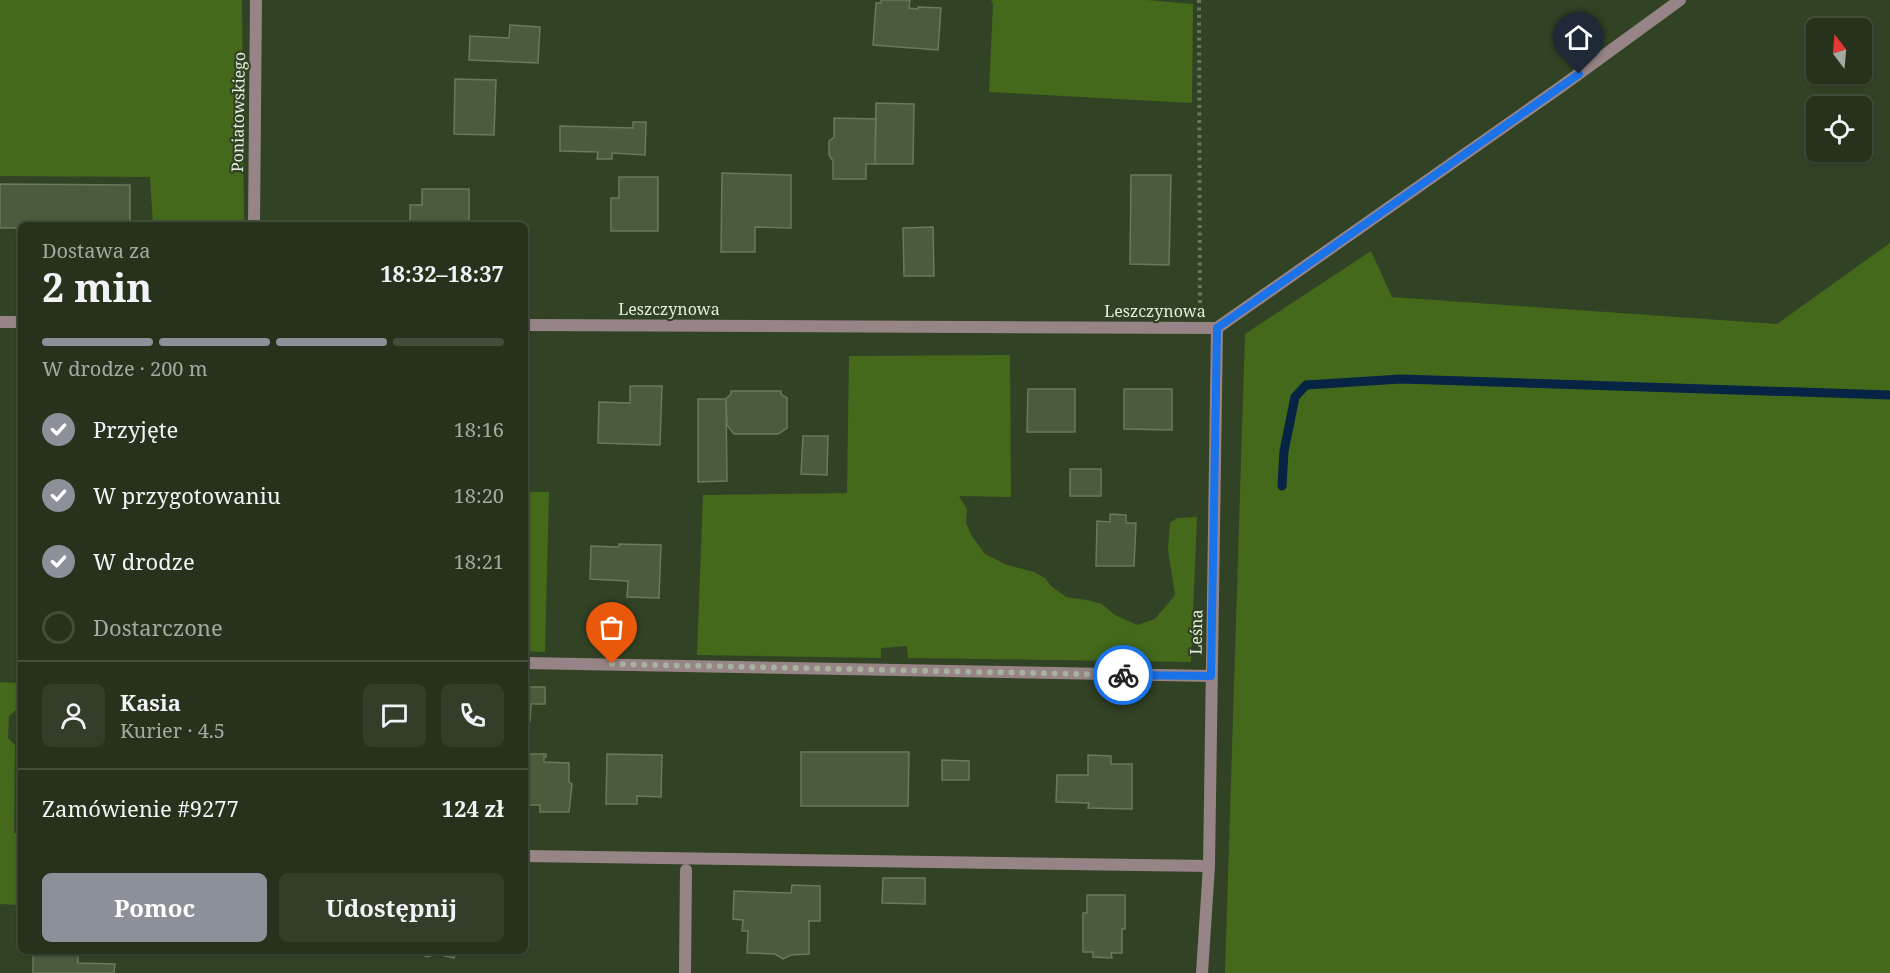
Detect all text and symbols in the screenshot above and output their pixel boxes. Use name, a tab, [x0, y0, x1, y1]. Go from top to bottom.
pin	[1553, 12, 1604, 74]
north arrow	[1806, 18, 1872, 84]
map controls	[1806, 18, 1872, 162]
icon: home	[1562, 21, 1595, 54]
street label: Poniatowskiego	[226, 52, 250, 172]
button: locate	[1806, 96, 1872, 162]
text: Dostawa za	[42, 237, 151, 264]
text: 18:32–18:37	[380, 258, 504, 288]
text: 2 min	[42, 260, 152, 313]
street label: Leszczynowa	[618, 298, 720, 320]
street label: Leszczynowa	[1104, 300, 1206, 322]
text: W drodze · 200 m	[42, 355, 208, 382]
icon: check	[42, 413, 75, 446]
text: Przyjęte	[93, 414, 178, 444]
text: 18:16	[454, 416, 504, 443]
icon: check	[42, 479, 75, 512]
text: W przygotowaniu	[93, 480, 281, 510]
text: 18:20	[454, 482, 504, 509]
icon: check	[42, 545, 75, 578]
text: W drodze	[93, 546, 195, 576]
text: 18:21	[454, 548, 504, 575]
pin	[586, 602, 637, 664]
street label: Leśna	[1185, 609, 1207, 655]
icon: bag	[595, 611, 628, 644]
text: Dostarczone	[93, 612, 223, 642]
courier	[1093, 645, 1153, 705]
icon: bike	[1107, 659, 1140, 692]
button: person	[42, 684, 105, 747]
button: chat	[363, 684, 426, 747]
button: phone	[441, 684, 504, 747]
text: Kasia	[120, 687, 181, 717]
text: Kurier · 4.5	[120, 717, 225, 744]
text: Zamówienie #9277	[42, 793, 239, 823]
text: 124 zł	[442, 793, 504, 823]
button: Pomoc	[42, 873, 267, 942]
button: Udostępnij	[279, 873, 504, 942]

